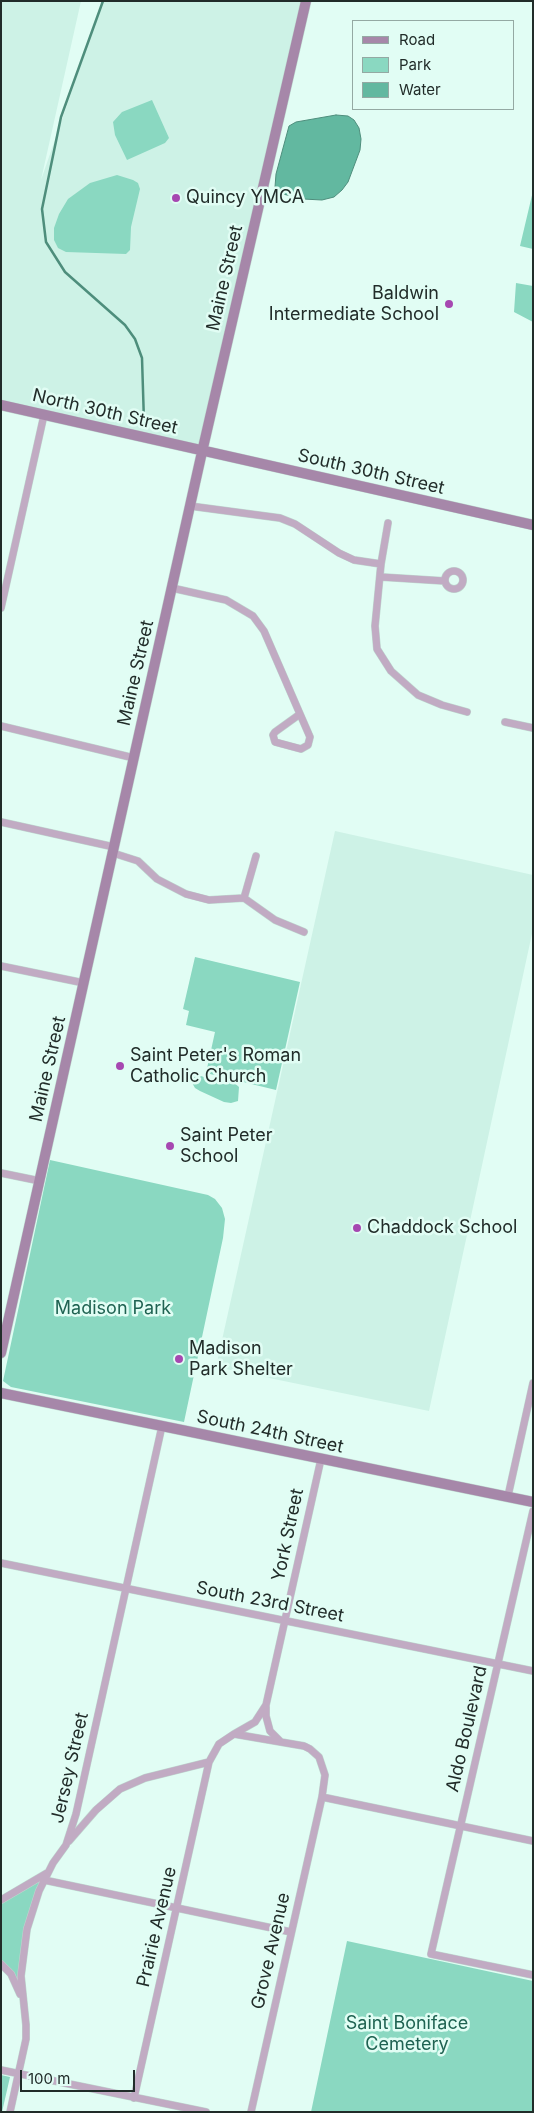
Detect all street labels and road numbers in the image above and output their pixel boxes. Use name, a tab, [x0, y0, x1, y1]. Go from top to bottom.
street label: Maine Street	[202, 223, 248, 333]
street label: North 30th Street	[30, 385, 180, 439]
street label: South 30th Street	[296, 445, 446, 499]
street label: Maine Street	[113, 618, 159, 728]
street label: Maine Street	[25, 1014, 71, 1124]
street label: South 24th Street	[195, 1406, 345, 1458]
street label: York Street	[268, 1487, 308, 1583]
street label: South 23rd Street	[194, 1577, 346, 1627]
street label: Aldo Boulevard	[442, 1664, 492, 1794]
street label: Jersey Street	[47, 1710, 93, 1826]
street label: Prairie Avenue	[133, 1865, 181, 1989]
street label: Grove Avenue	[247, 1891, 295, 2011]

